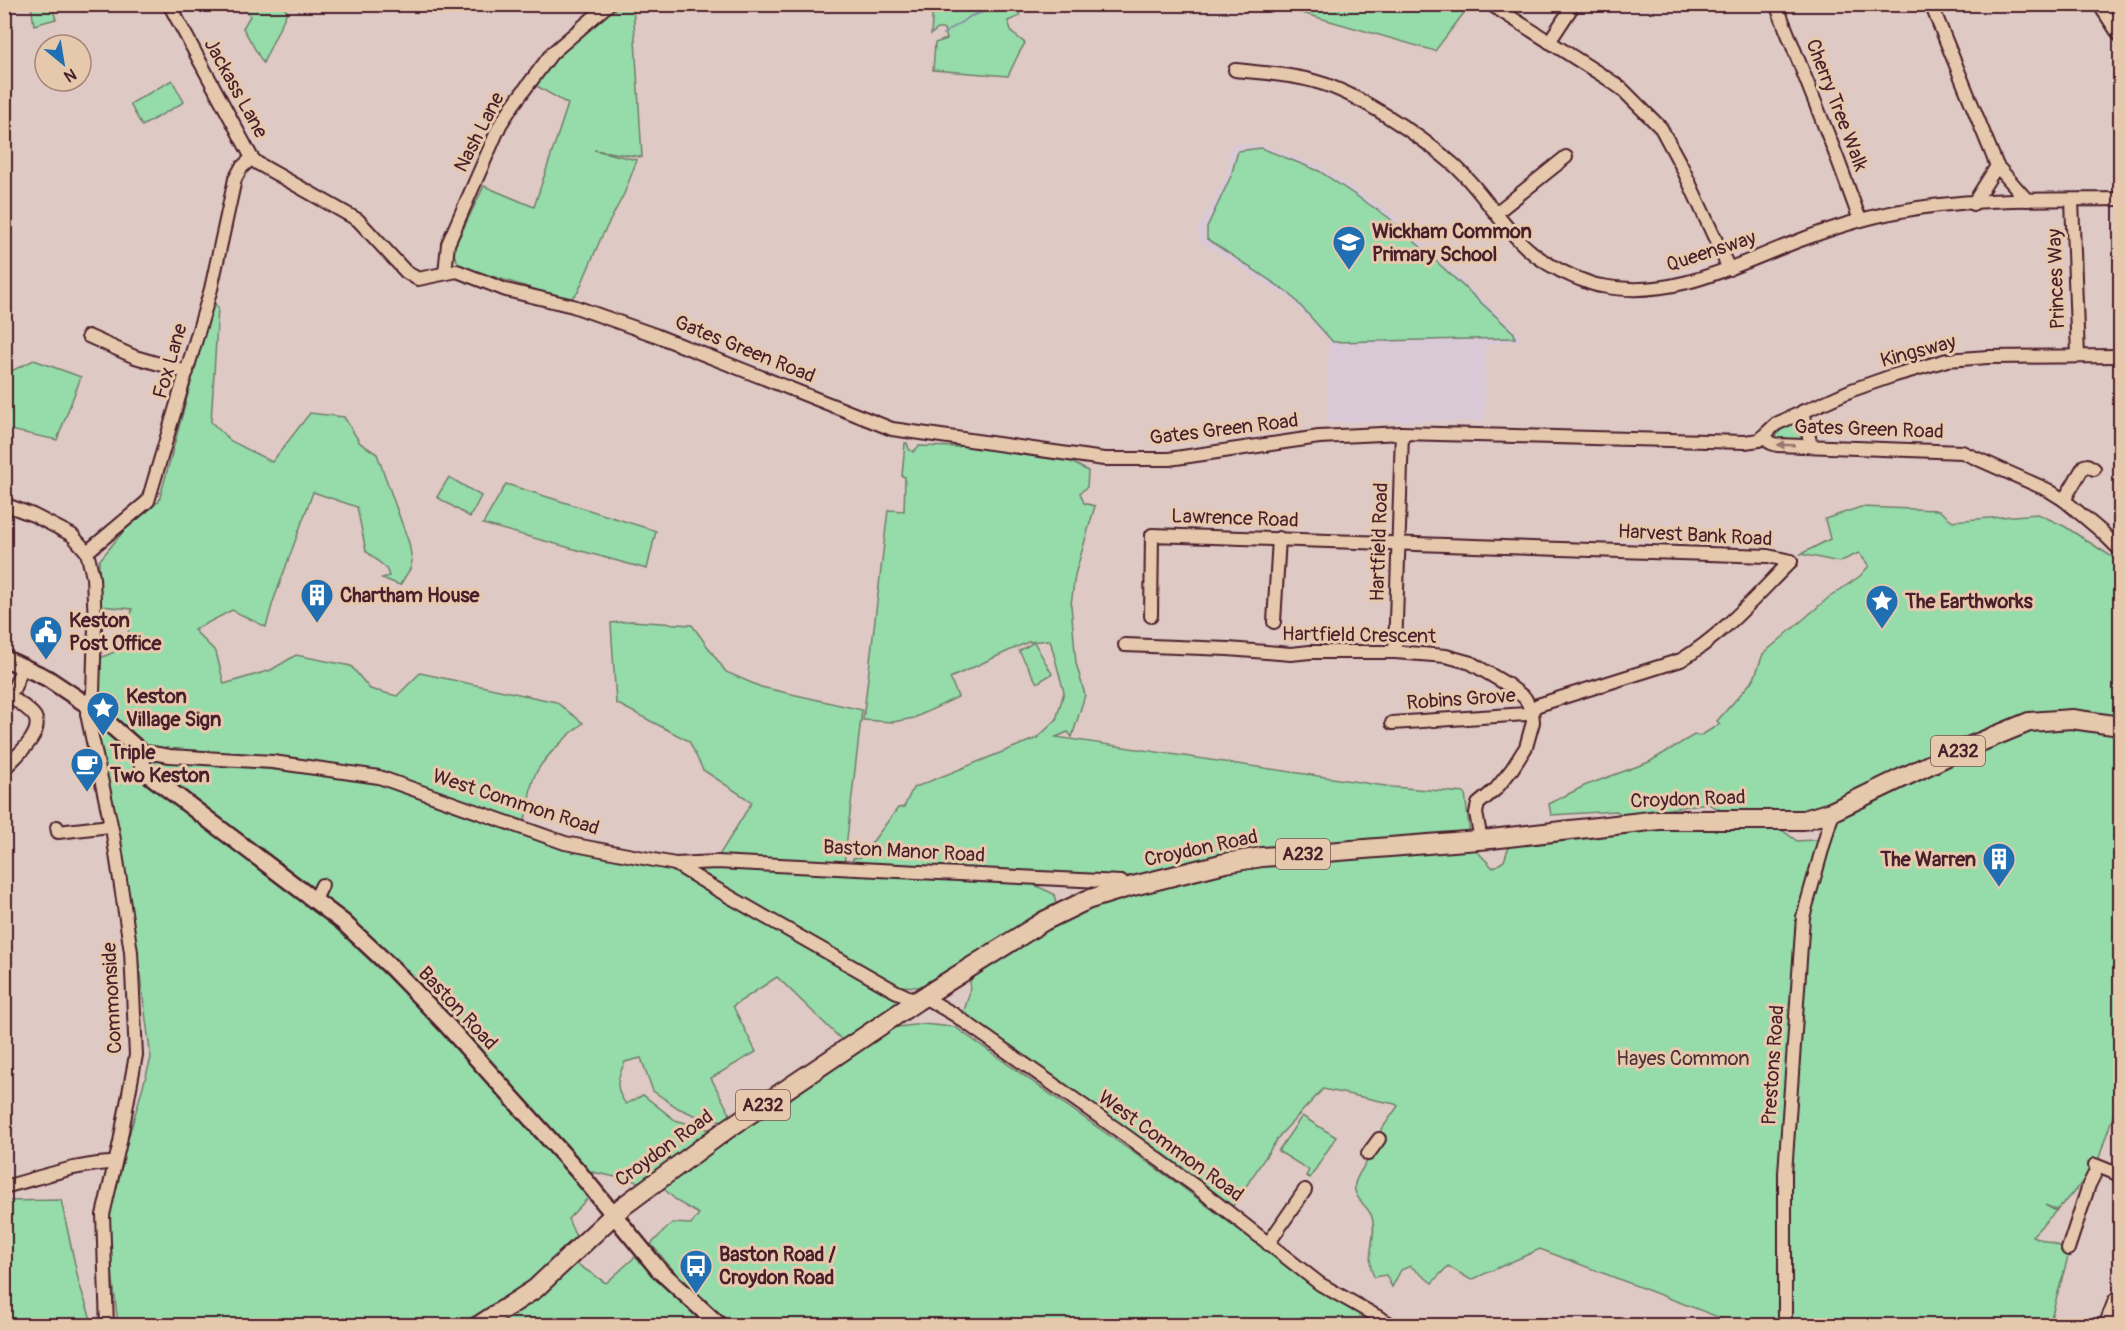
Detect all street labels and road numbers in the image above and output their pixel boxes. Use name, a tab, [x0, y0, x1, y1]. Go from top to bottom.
street label: Jackass Lane	[198, 34, 274, 142]
street label: Cherry Tree Walk	[1800, 35, 1874, 175]
street label: Nash Lane	[448, 88, 510, 176]
street label: Queensway	[1663, 225, 1759, 277]
street label: Princes Way	[2042, 228, 2070, 330]
street label: Gates Green Road	[671, 309, 819, 389]
street label: Fox Lane	[147, 320, 193, 401]
street label: Kingsway	[1878, 329, 1959, 373]
street label: Gates Green Road	[1148, 407, 1300, 451]
street label: Gates Green Road	[1794, 414, 1944, 444]
street label: Hartfield Road	[1364, 482, 1394, 602]
street label: Lawrence Road	[1171, 503, 1299, 533]
street label: Harvest Bank Road	[1617, 518, 1773, 552]
street label: Hartfield Crescent	[1282, 621, 1437, 649]
street label: Robins Grove	[1406, 683, 1517, 715]
road number: A232	[1931, 736, 1985, 766]
street label: West Common Road	[429, 763, 603, 841]
street label: Croydon Road	[1630, 784, 1746, 814]
street label: Croydon Road	[1142, 824, 1260, 872]
street label: Baston Manor Road	[822, 834, 986, 868]
road number: A232	[1276, 839, 1330, 869]
street label: Commonside	[97, 941, 127, 1054]
street label: Baston Road	[413, 961, 503, 1055]
street label: Prestons Road	[1756, 1004, 1790, 1126]
street label: West Common Road	[1093, 1085, 1249, 1207]
road number: A232	[736, 1090, 790, 1120]
street label: Croydon Road	[610, 1104, 718, 1192]

